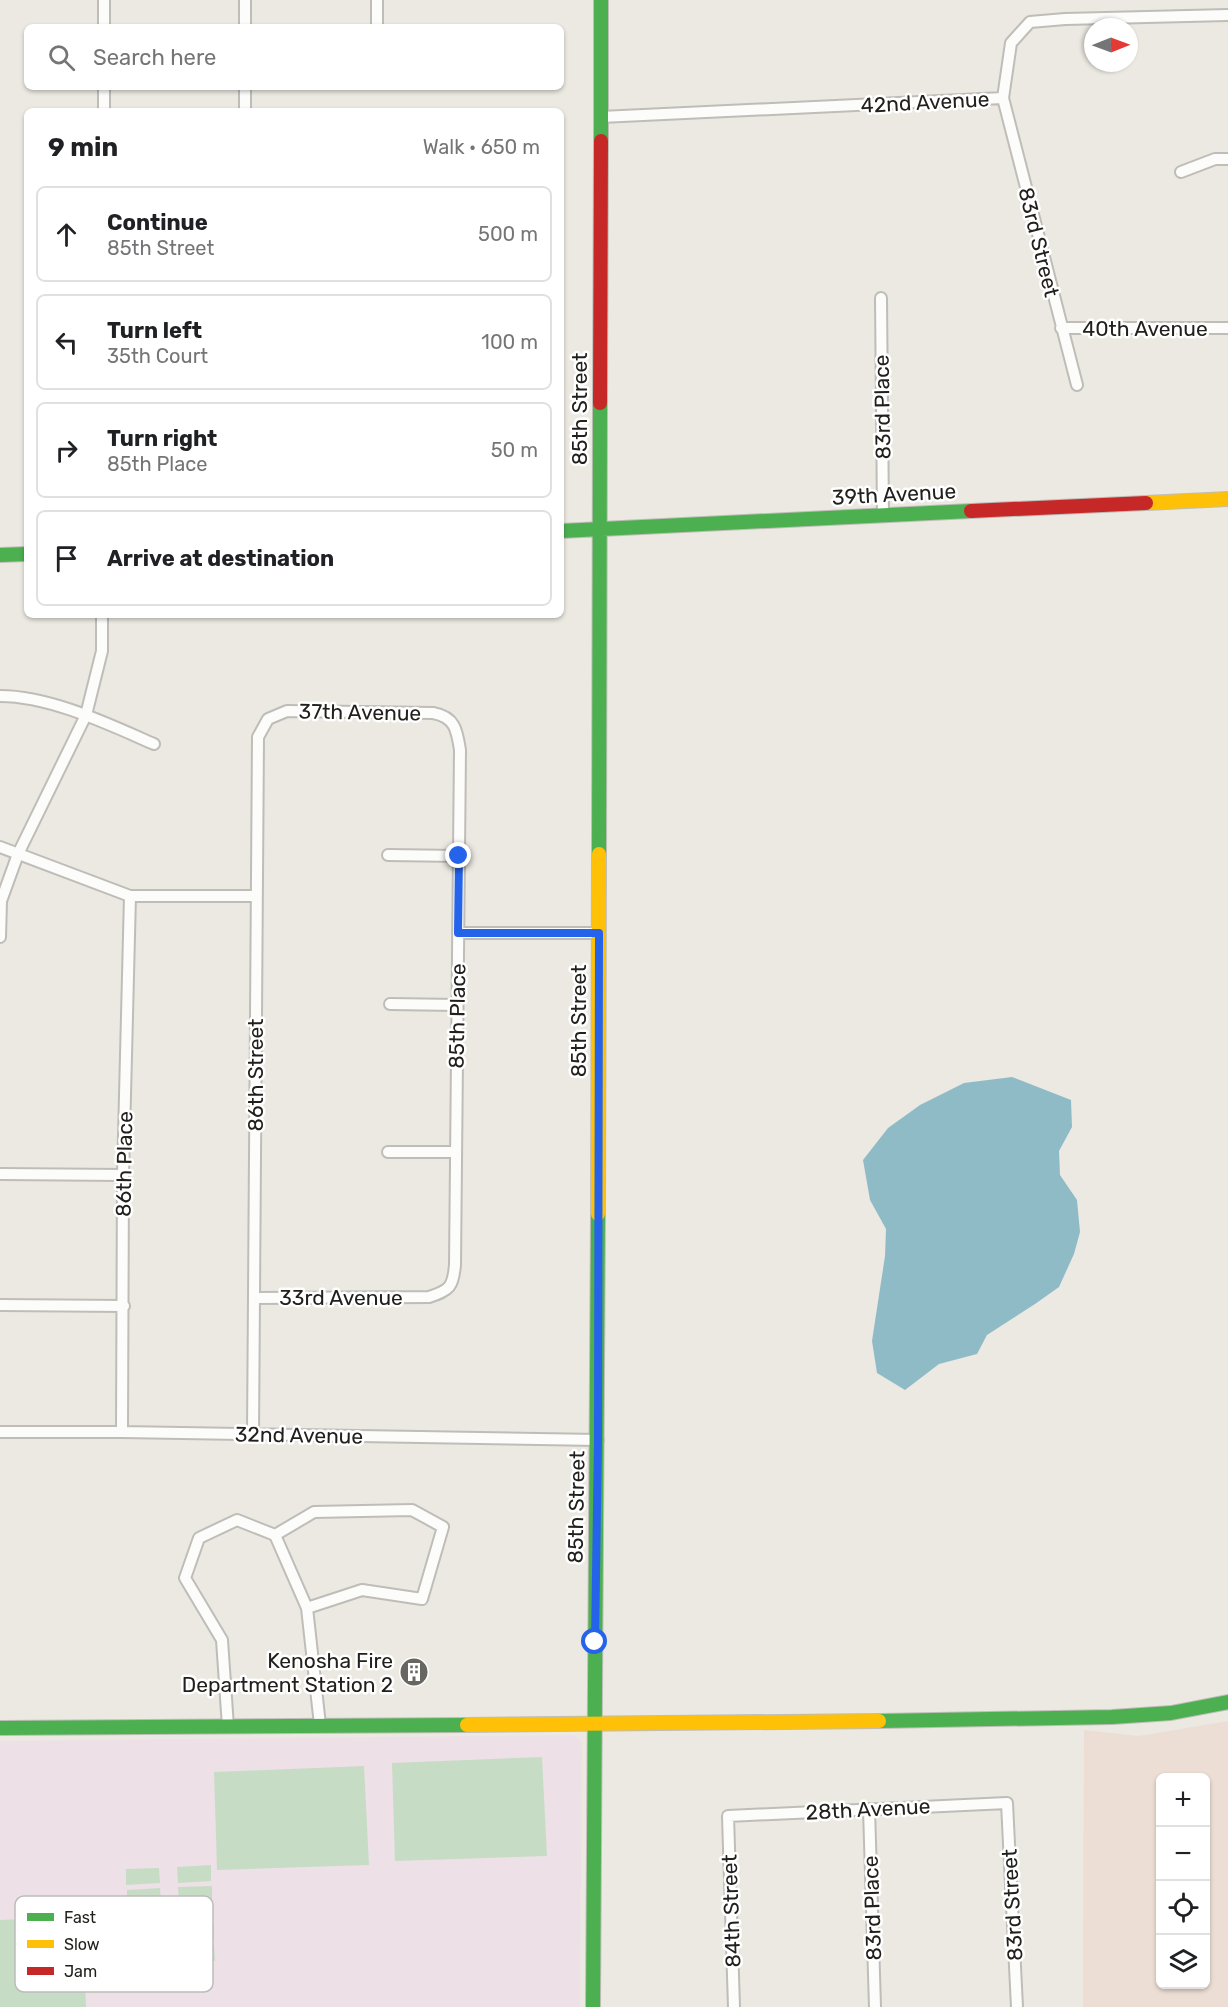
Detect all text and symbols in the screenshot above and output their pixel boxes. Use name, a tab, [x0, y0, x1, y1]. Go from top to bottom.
north arrow	[1084, 18, 1138, 72]
search box	[24, 24, 564, 90]
icon: search	[45, 41, 78, 74]
text: Search here	[93, 44, 216, 71]
street label: 42nd Avenue	[860, 86, 990, 118]
text: 9 min	[48, 132, 118, 163]
text: Walk · 650 m	[423, 135, 540, 159]
street label: 83rd Street	[1013, 185, 1065, 299]
text: Continue	[107, 209, 208, 236]
icon: ahead	[50, 218, 83, 251]
text: 500 m	[478, 222, 538, 246]
text: 85th Street	[107, 236, 214, 260]
street label: 40th Avenue	[1082, 316, 1208, 341]
text: Turn left	[107, 317, 202, 344]
icon: left	[50, 326, 83, 359]
text: 100 m	[481, 330, 538, 354]
text: 35th Court	[107, 344, 208, 368]
street label: 85th Street	[567, 353, 592, 465]
street label: 83rd Place	[869, 354, 895, 460]
text: Turn right	[107, 425, 217, 452]
icon: right	[50, 434, 83, 467]
text: 50 m	[491, 438, 538, 462]
text: 85th Place	[107, 452, 207, 476]
street label: 39th Avenue	[831, 478, 957, 510]
icon: arrive	[50, 542, 83, 575]
text: Arrive at destination	[107, 545, 334, 572]
street label: 37th Avenue	[299, 698, 421, 726]
route end	[445, 842, 471, 868]
street label: 85th Place	[444, 963, 470, 1069]
street label: 85th Street	[566, 965, 591, 1077]
street label: 86th Street	[243, 1019, 268, 1131]
street label: 86th Place	[111, 1111, 137, 1217]
street label: 33rd Avenue	[279, 1285, 403, 1310]
street label: 32nd Avenue	[235, 1421, 363, 1449]
street label: 85th Street	[563, 1450, 589, 1564]
route start	[581, 1628, 607, 1654]
place label: Kenosha Fire Department Station 2	[182, 1648, 393, 1697]
building icon: Kenosha Fire Department Station 2	[398, 1656, 430, 1688]
map controls	[1156, 1773, 1210, 1989]
button: +	[1156, 1773, 1210, 1827]
street label: 28th Avenue	[805, 1793, 931, 1825]
button: −	[1156, 1827, 1210, 1881]
street label: 83rd Street	[997, 1848, 1027, 1962]
street label: 84th Street	[717, 1854, 745, 1968]
street label: 83rd Place	[858, 1855, 886, 1961]
button: locate	[1156, 1881, 1210, 1935]
legend	[15, 1896, 213, 1992]
text: Fast	[64, 1908, 96, 1927]
text: Slow	[64, 1935, 100, 1954]
button: layers	[1156, 1935, 1210, 1989]
text: Jam	[64, 1962, 97, 1981]

